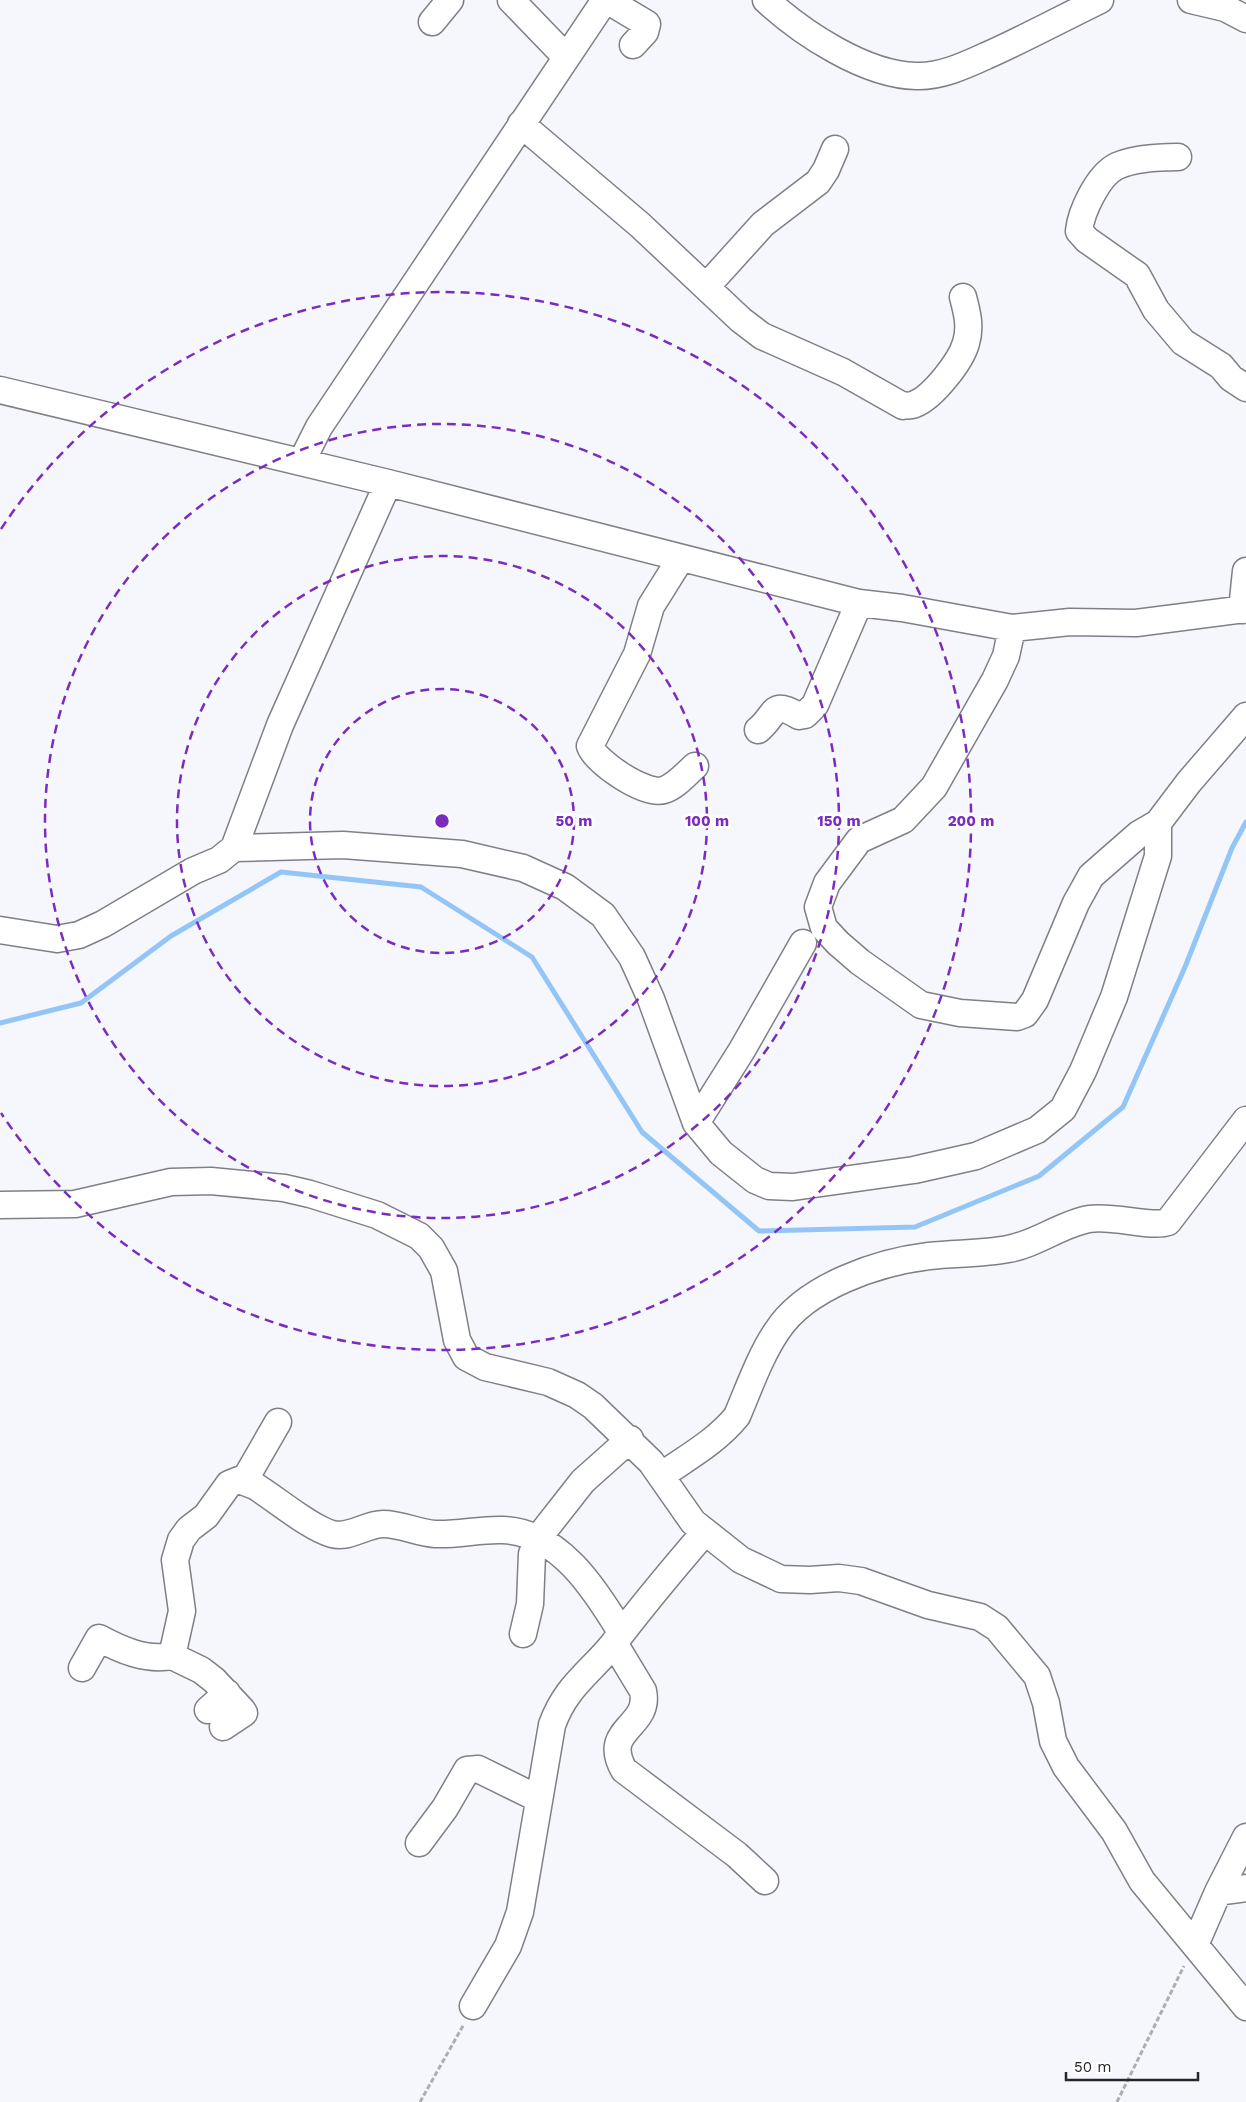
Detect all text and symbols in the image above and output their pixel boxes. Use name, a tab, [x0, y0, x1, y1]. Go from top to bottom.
centre of rings	[433, 812, 451, 830]
text: 50 m	[556, 812, 592, 830]
text: 100 m	[685, 812, 729, 830]
text: 150 m	[817, 812, 861, 830]
text: 200 m	[948, 812, 994, 830]
scale bar	[1066, 2050, 1198, 2082]
text: 50 m	[1074, 2058, 1111, 2076]

